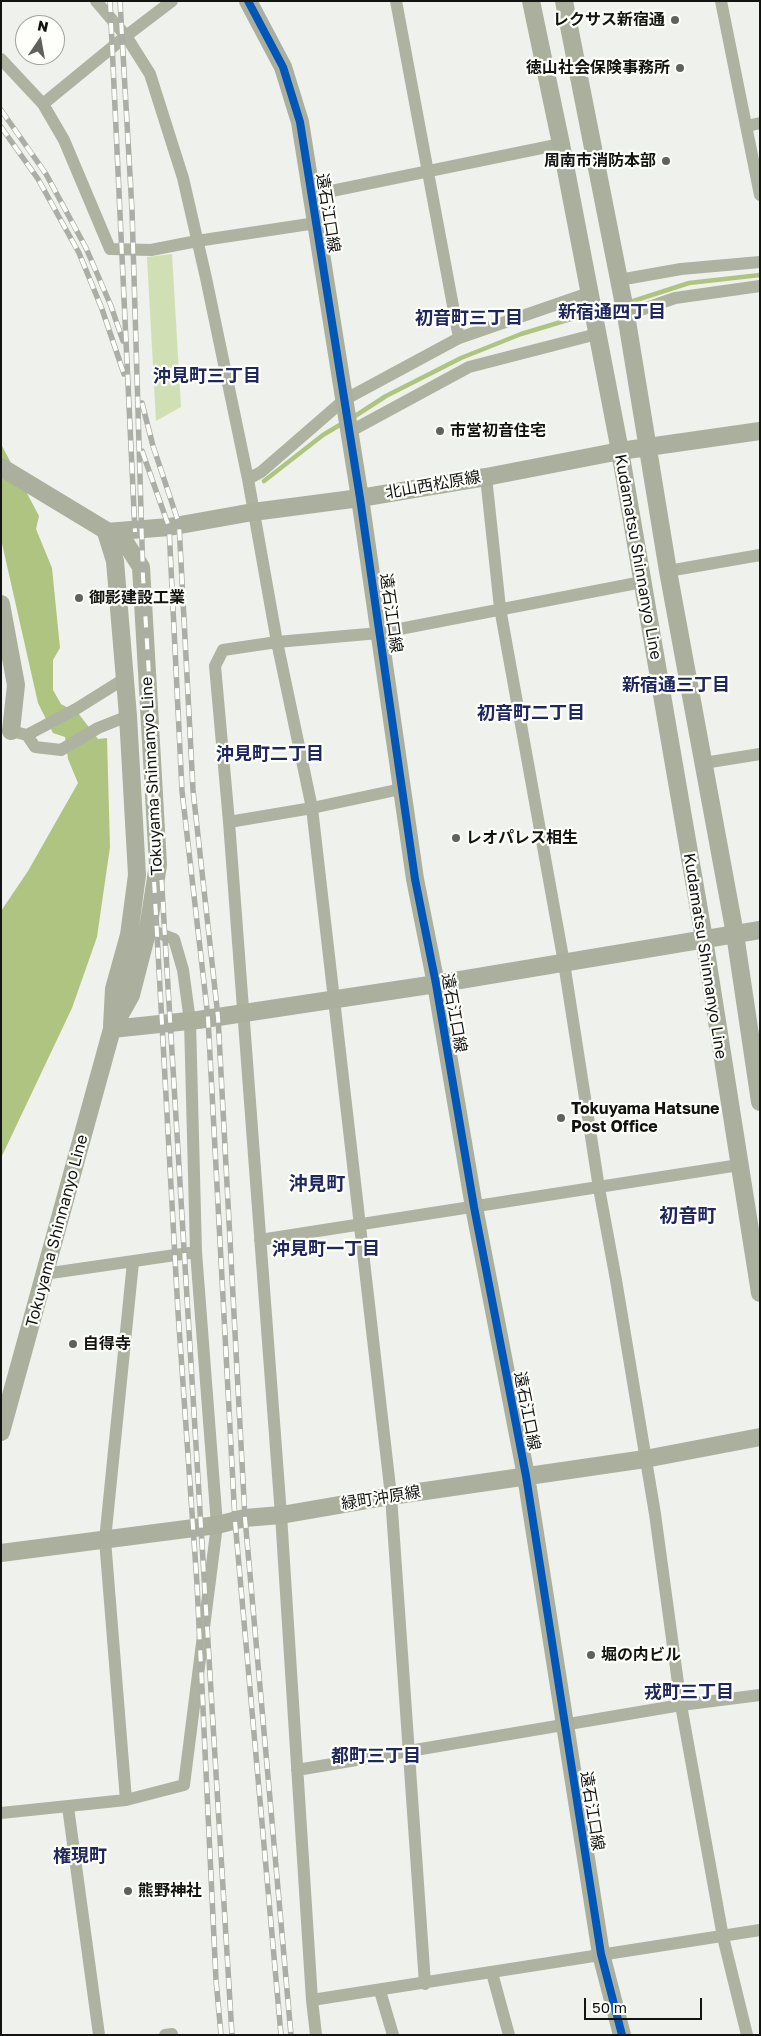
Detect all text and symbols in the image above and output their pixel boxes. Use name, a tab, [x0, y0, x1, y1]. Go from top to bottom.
place label: レクサス新宿通	[553, 10, 665, 30]
marker: レクサス新宿通	[669, 14, 681, 26]
north arrow	[15, 15, 65, 65]
text: N	[36, 16, 50, 35]
place label: 徳山社会保険事務所	[526, 58, 670, 78]
marker: 徳山社会保険事務所	[674, 62, 686, 74]
place label: 周南市消防本部	[544, 151, 656, 171]
marker: 周南市消防本部	[660, 155, 672, 167]
street label: 遠石江口線	[312, 172, 344, 254]
district label: 新宿通四丁目	[558, 301, 666, 323]
district label: 初音町三丁目	[415, 307, 523, 329]
district label: 沖見町三丁目	[153, 365, 261, 387]
place label: 市営初音住宅	[450, 421, 546, 441]
marker: 市営初音住宅	[434, 425, 446, 437]
street label: Kudamatsu Shinnanyo Line	[610, 453, 666, 661]
street label: 北山西松原線	[384, 467, 482, 503]
street label: 遠石江口線	[376, 572, 406, 654]
place label: 御影建設工業	[89, 588, 185, 608]
marker: 御影建設工業	[73, 592, 85, 604]
district label: 新宿通三丁目	[622, 674, 730, 696]
street label: Tokuyama Shinnanyo Line	[137, 676, 167, 876]
district label: 初音町二丁目	[477, 702, 585, 724]
district label: 沖見町二丁目	[216, 743, 324, 765]
place label: レオパレス相生	[466, 828, 578, 848]
marker: レオパレス相生	[450, 832, 462, 844]
street label: Kudamatsu Shinnanyo Line	[679, 852, 731, 1060]
street label: 遠石江口線	[438, 972, 470, 1054]
place label: Tokuyama Hatsune Post Office	[571, 1099, 720, 1137]
marker: Tokuyama Hatsune Post Office	[555, 1112, 567, 1124]
street label: Tokuyama Shinnanyo Line	[22, 1132, 92, 1330]
district label: 沖見町	[289, 1173, 345, 1195]
district label: 初音町	[660, 1205, 716, 1227]
district label: 沖見町一丁目	[272, 1238, 380, 1260]
place label: 自得寺	[83, 1334, 131, 1354]
marker: 自得寺	[67, 1338, 79, 1350]
street label: 遠石江口線	[510, 1370, 544, 1452]
street label: 緑町沖原線	[340, 1482, 422, 1514]
place label: 堀の内ビル	[601, 1645, 681, 1665]
marker: 堀の内ビル	[585, 1649, 597, 1661]
district label: 戎町三丁目	[644, 1681, 734, 1703]
district label: 都町三丁目	[331, 1745, 421, 1767]
street label: 遠石江口線	[576, 1770, 608, 1852]
district label: 権現町	[53, 1845, 107, 1867]
place label: 熊野神社	[138, 1881, 202, 1901]
marker: 熊野神社	[122, 1885, 134, 1897]
scale bar	[586, 1988, 704, 2020]
text: 50 m	[592, 1998, 627, 2016]

